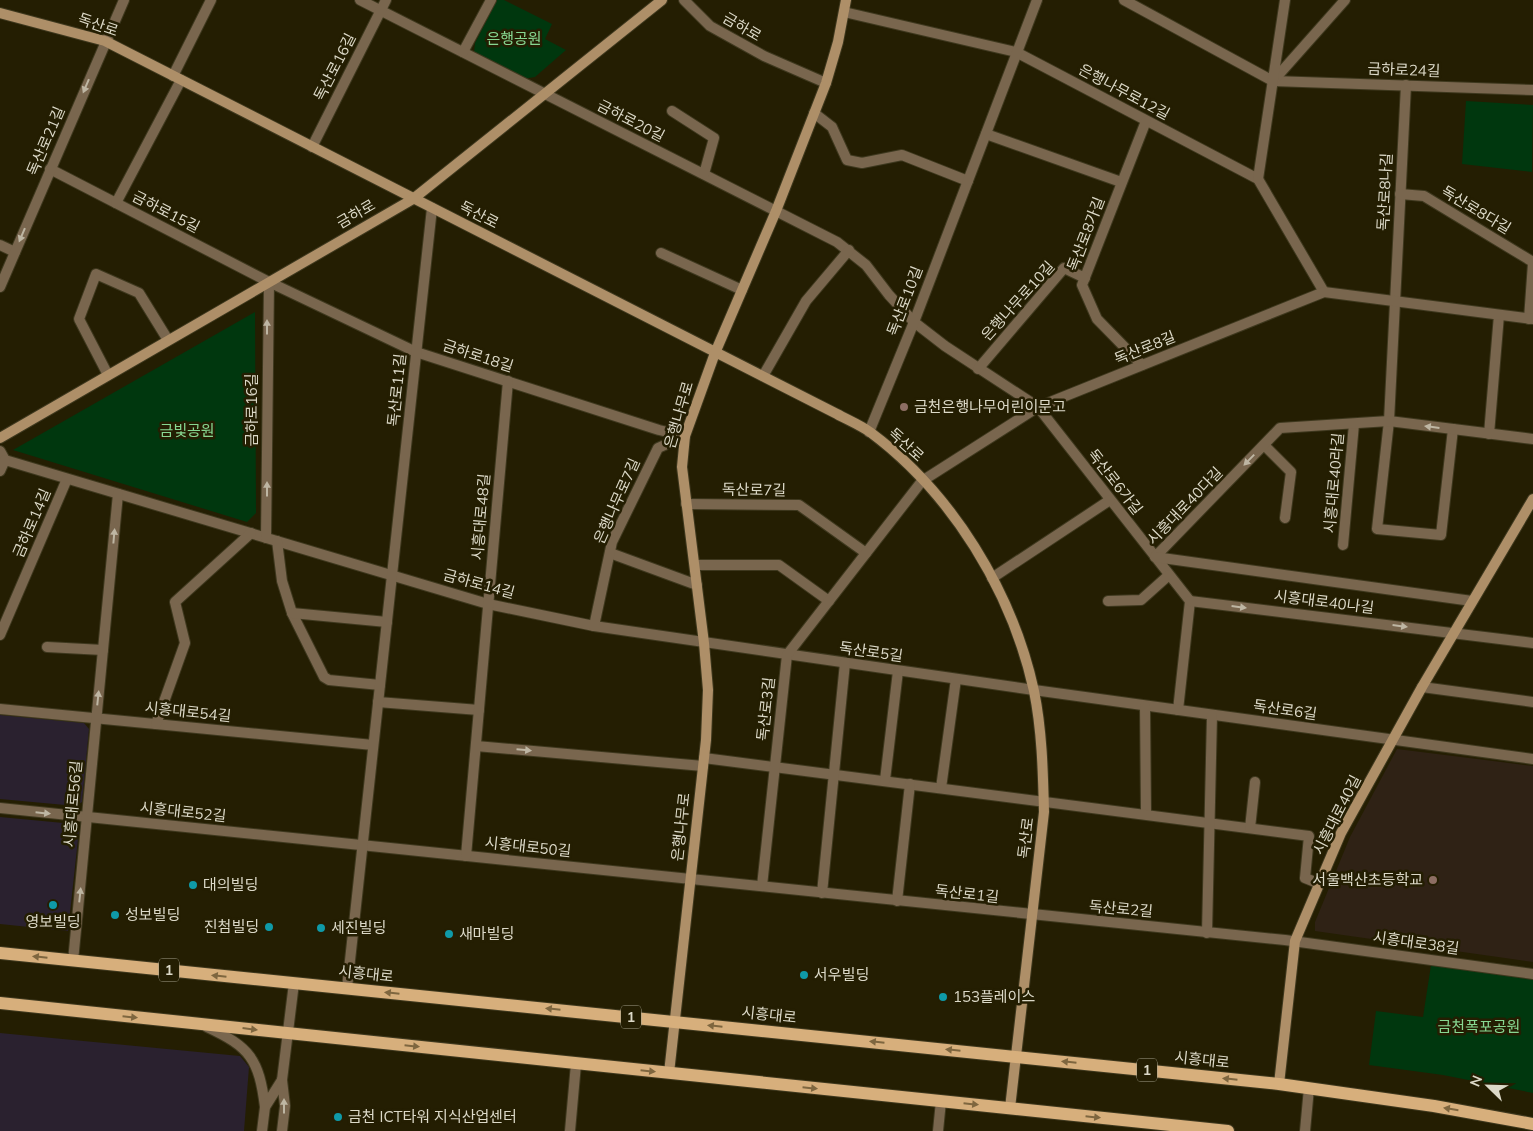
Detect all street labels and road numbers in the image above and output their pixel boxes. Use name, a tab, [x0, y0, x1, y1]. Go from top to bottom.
street label: 금하로	[720, 8, 765, 45]
street label: 독산로	[75, 9, 121, 40]
street label: 독산로16길	[309, 30, 360, 104]
street label: 금하로24길	[1367, 59, 1441, 80]
street label: 은행나무로12길	[1075, 60, 1173, 124]
street label: 금하로20길	[594, 95, 668, 146]
street label: 독산로21길	[22, 103, 69, 178]
street label: 독산로8나길	[1373, 153, 1396, 231]
street label: 독산로8다길	[1438, 181, 1515, 238]
street label: 금하로15길	[129, 186, 203, 237]
street label: 독산로8가길	[1063, 194, 1108, 274]
street label: 금하로	[333, 195, 378, 232]
street label: 독산로	[456, 197, 502, 232]
street label: 은행나무로10길	[977, 257, 1058, 344]
street label: 독산로10길	[883, 263, 927, 338]
street label: 독산로8길	[1111, 327, 1178, 368]
street label: 금하로18길	[440, 335, 516, 376]
street label: 독산로11길	[383, 353, 410, 427]
street label: 금하로16길	[242, 373, 261, 447]
street label: 은행나무로	[660, 379, 697, 451]
street label: 독산로	[885, 424, 928, 466]
street label: 시흥대로40라길	[1320, 432, 1347, 534]
street label: 독산로6가길	[1084, 445, 1147, 518]
street label: 은행나무로7길	[589, 455, 644, 547]
street label: 시흥대로40다길	[1143, 463, 1226, 549]
street label: 시흥대로48길	[467, 473, 494, 561]
street label: 독산로7길	[722, 479, 786, 500]
street label: 금하로14길	[8, 485, 55, 560]
street label: 금하로14길	[441, 565, 517, 602]
street label: 시흥대로40나길	[1273, 586, 1375, 617]
street label: 독산로5길	[838, 638, 904, 665]
street label: 독산로3길	[753, 676, 778, 742]
street label: 독산로6길	[1252, 696, 1318, 723]
street label: 시흥대로54길	[144, 698, 232, 725]
street label: 시흥대로56길	[59, 760, 86, 848]
street label: 시흥대로40길	[1308, 772, 1365, 858]
street label: 은행나무로	[667, 792, 694, 862]
street label: 시흥대로52길	[139, 798, 227, 825]
street label: 독산로	[1014, 816, 1037, 860]
street label: 시흥대로50길	[484, 833, 572, 860]
street label: 독산로1길	[934, 881, 1000, 906]
street label: 독산로2길	[1088, 896, 1154, 921]
street label: 시흥대로38길	[1372, 927, 1460, 958]
road number: 1	[159, 958, 179, 982]
street label: 시흥대로	[338, 961, 394, 986]
street label: 시흥대로	[741, 1002, 797, 1027]
road number: 1	[621, 1006, 641, 1028]
street label: 시흥대로	[1174, 1047, 1230, 1072]
road number: 1	[1137, 1058, 1157, 1082]

